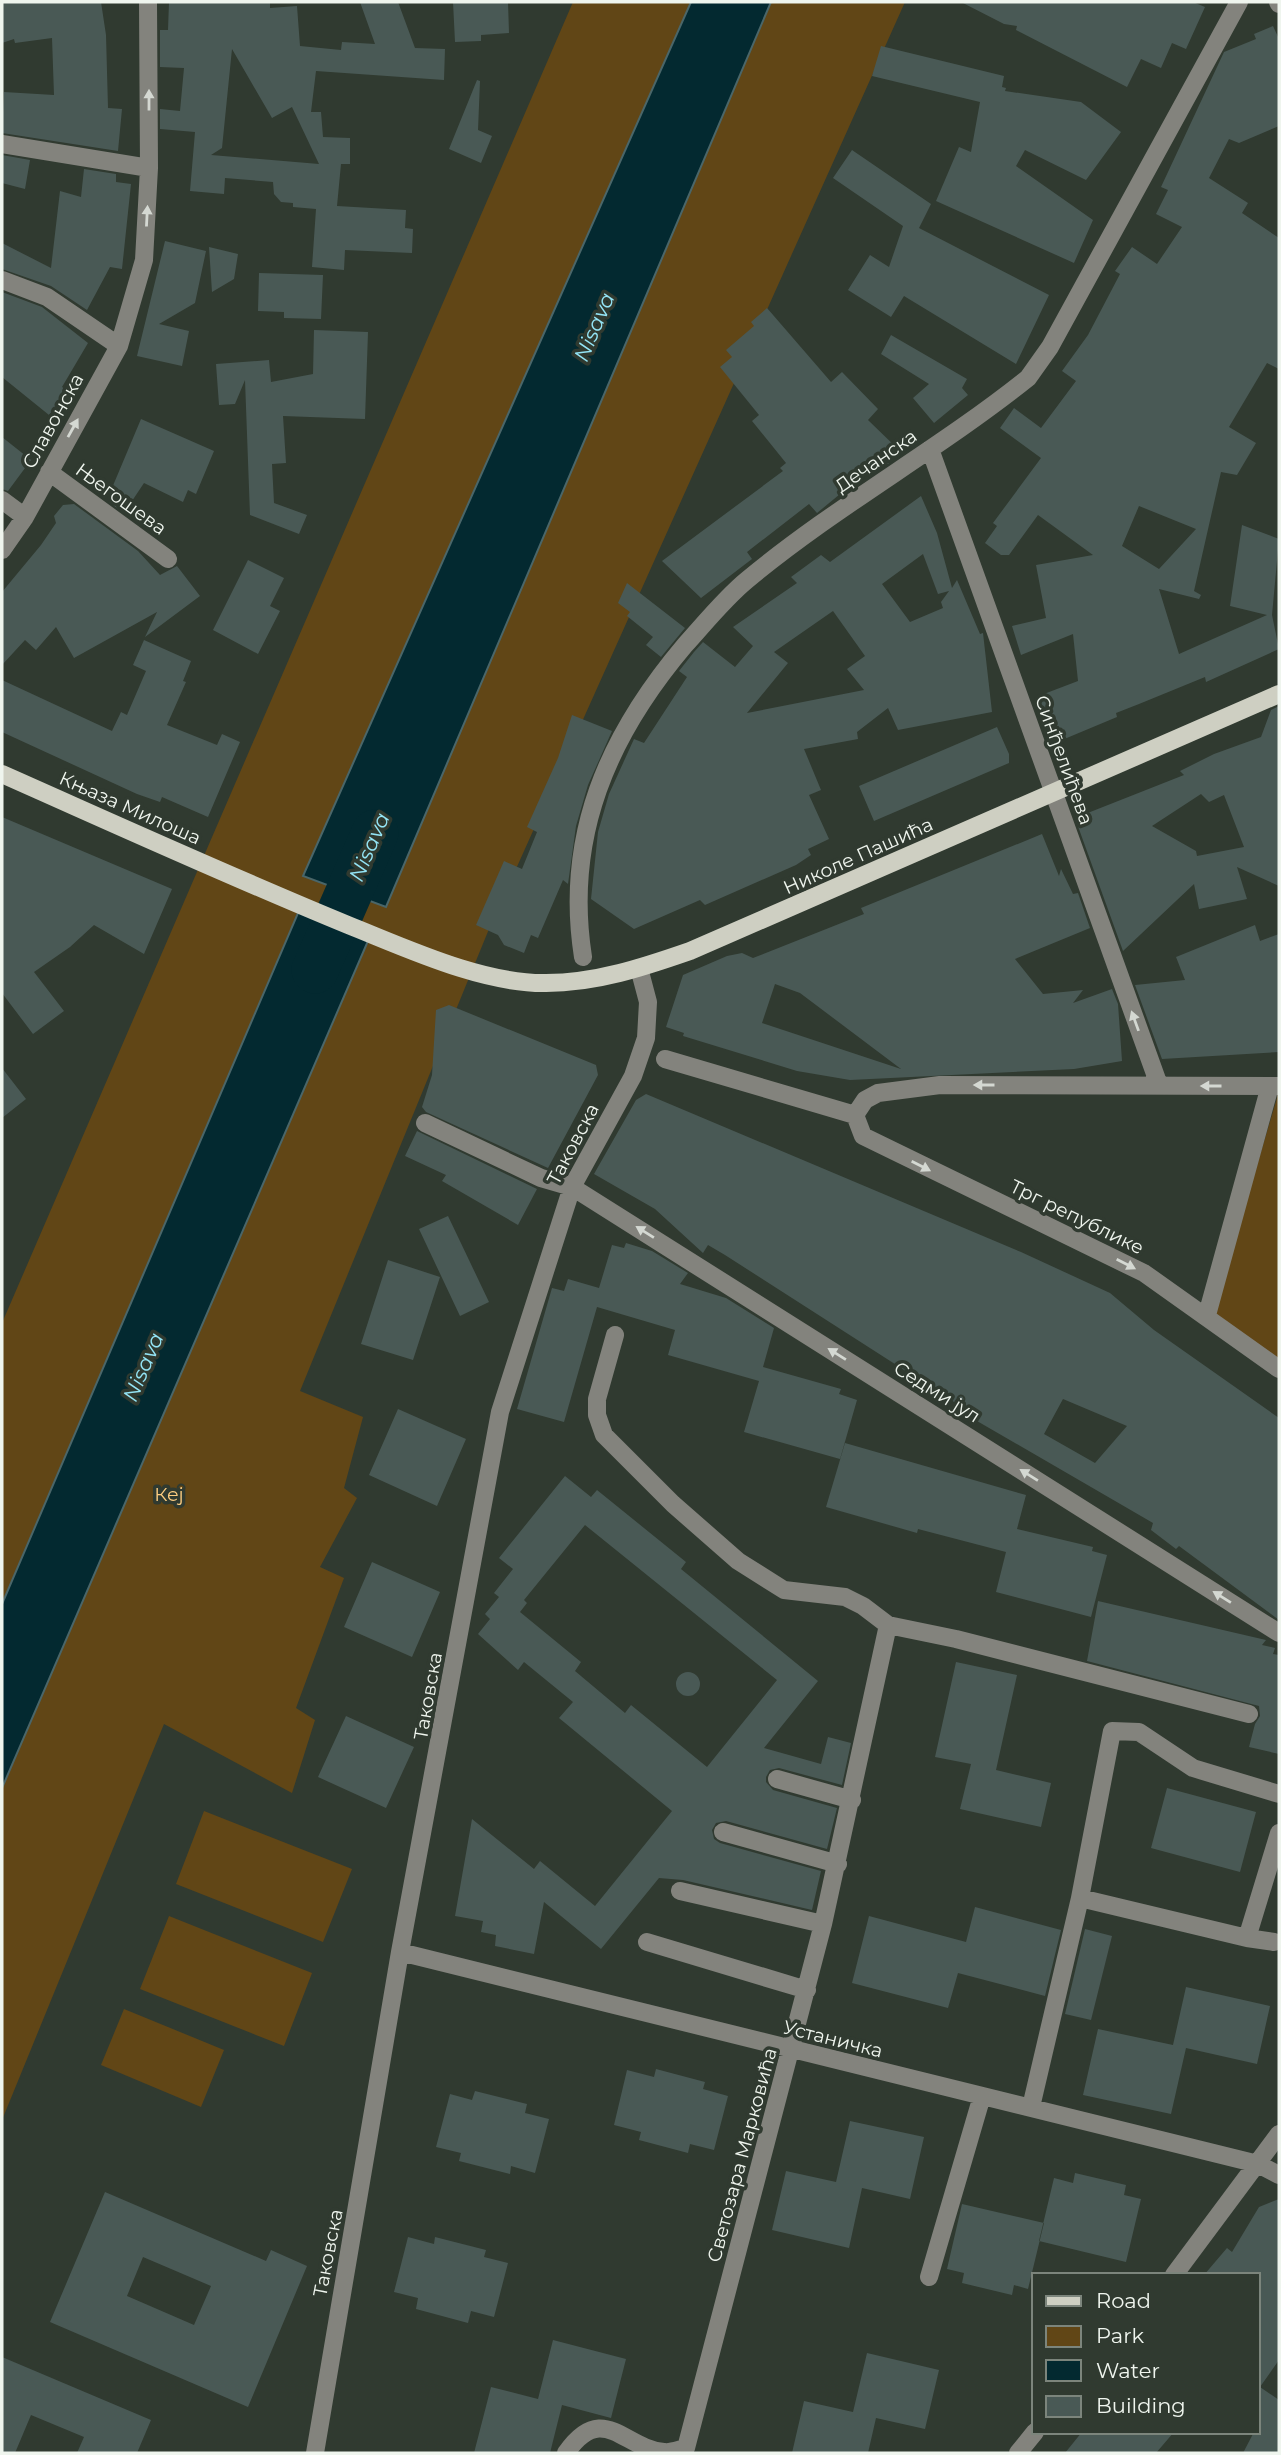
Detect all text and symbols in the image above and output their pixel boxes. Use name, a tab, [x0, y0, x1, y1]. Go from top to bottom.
one-way arrow	[143, 88, 155, 110]
one-way arrow	[141, 205, 152, 227]
water label: Nisava	[568, 289, 620, 365]
street label: Славонска	[17, 369, 89, 473]
one-way arrow	[68, 418, 79, 438]
street label: Дечанска	[831, 424, 921, 498]
street label: Његошева	[71, 458, 171, 540]
street label: Синђелићева	[1030, 692, 1098, 828]
street label: Књаза Милоша	[56, 766, 204, 850]
water label: Nisava	[343, 809, 395, 885]
street label: Николе Пашића	[780, 813, 936, 899]
one-way arrow	[1130, 1011, 1141, 1032]
one-way arrow	[972, 1079, 994, 1091]
one-way arrow	[1200, 1080, 1222, 1092]
street label: Таковска	[542, 1099, 604, 1189]
one-way arrow	[911, 1160, 931, 1172]
street label: Трг републике	[1006, 1175, 1148, 1259]
one-way arrow	[635, 1226, 654, 1239]
one-way arrow	[1116, 1258, 1136, 1270]
water label: Nisava	[117, 1329, 169, 1405]
one-way arrow	[827, 1347, 847, 1360]
street label: Седми јул	[890, 1356, 984, 1428]
one-way arrow	[1020, 1469, 1039, 1482]
park label: Кеј	[154, 1483, 184, 1506]
one-way arrow	[1212, 1590, 1231, 1603]
street label: Таковска	[409, 1650, 447, 1742]
street label: Устаничка	[781, 2016, 885, 2062]
street label: Светозара Марковића	[702, 2045, 782, 2265]
street label: Таковска	[308, 2207, 348, 2299]
legend	[1032, 2273, 1260, 2434]
text: Road	[1096, 2288, 1151, 2313]
text: Park	[1096, 2323, 1144, 2348]
text: Water	[1096, 2358, 1160, 2383]
text: Building	[1096, 2393, 1186, 2418]

